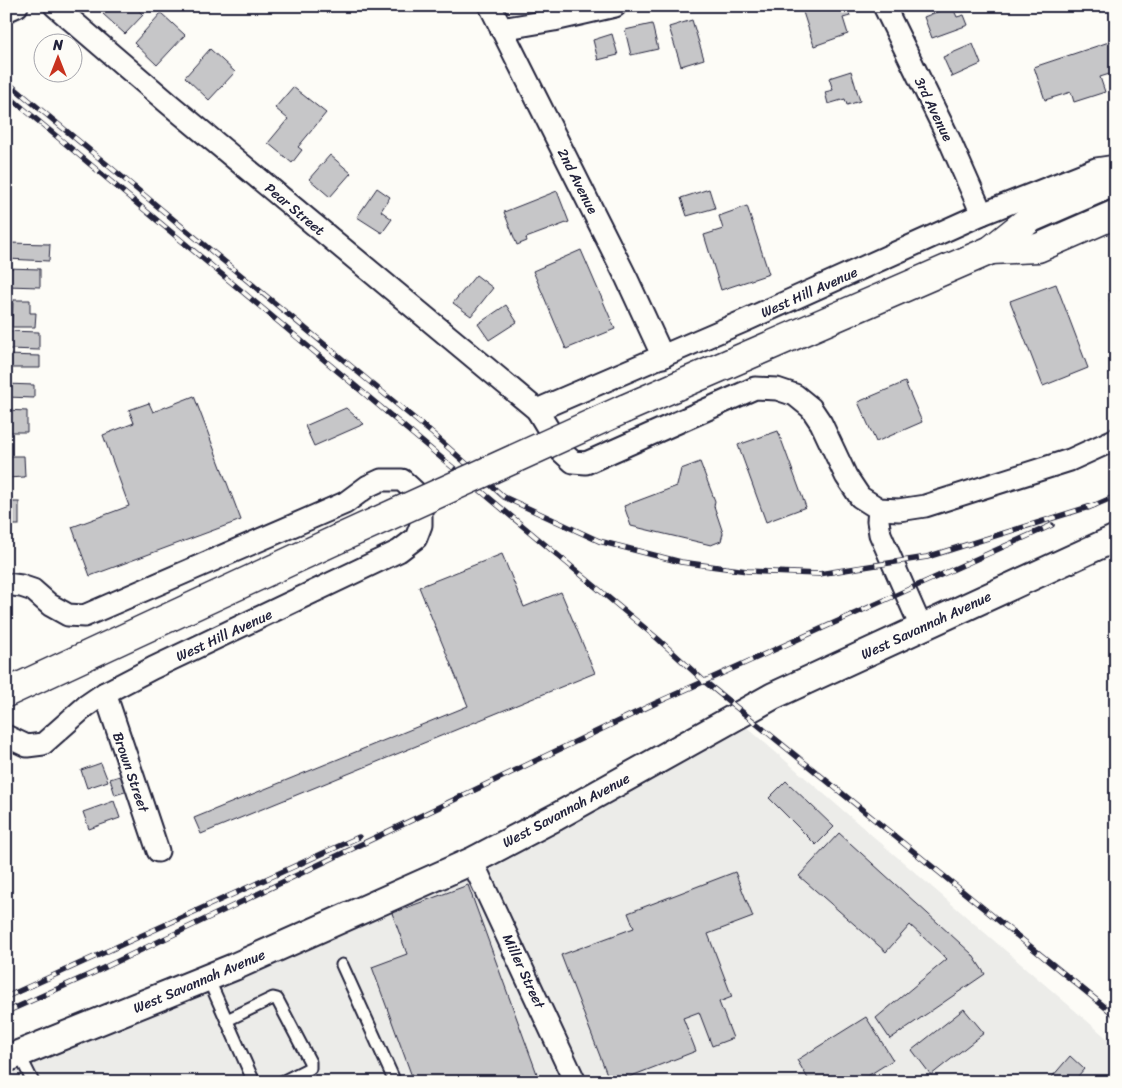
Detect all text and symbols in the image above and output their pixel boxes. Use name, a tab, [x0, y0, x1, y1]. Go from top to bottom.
north arrow	[32, 32, 82, 82]
text: N	[52, 33, 63, 58]
street label: 3rd Avenue	[907, 73, 960, 146]
street label: 2nd Avenue	[550, 144, 605, 219]
street label: Pear Street	[259, 176, 331, 242]
street label: West Hill Avenue	[756, 260, 862, 325]
street label: West Savannah Avenue	[857, 584, 996, 667]
street label: West Hill Avenue	[172, 602, 277, 669]
street label: Brown Street	[105, 729, 156, 817]
street label: West Savannah Avenue	[498, 766, 635, 855]
street label: Miller Street	[495, 930, 552, 1014]
street label: West Savannah Avenue	[129, 942, 269, 1021]

